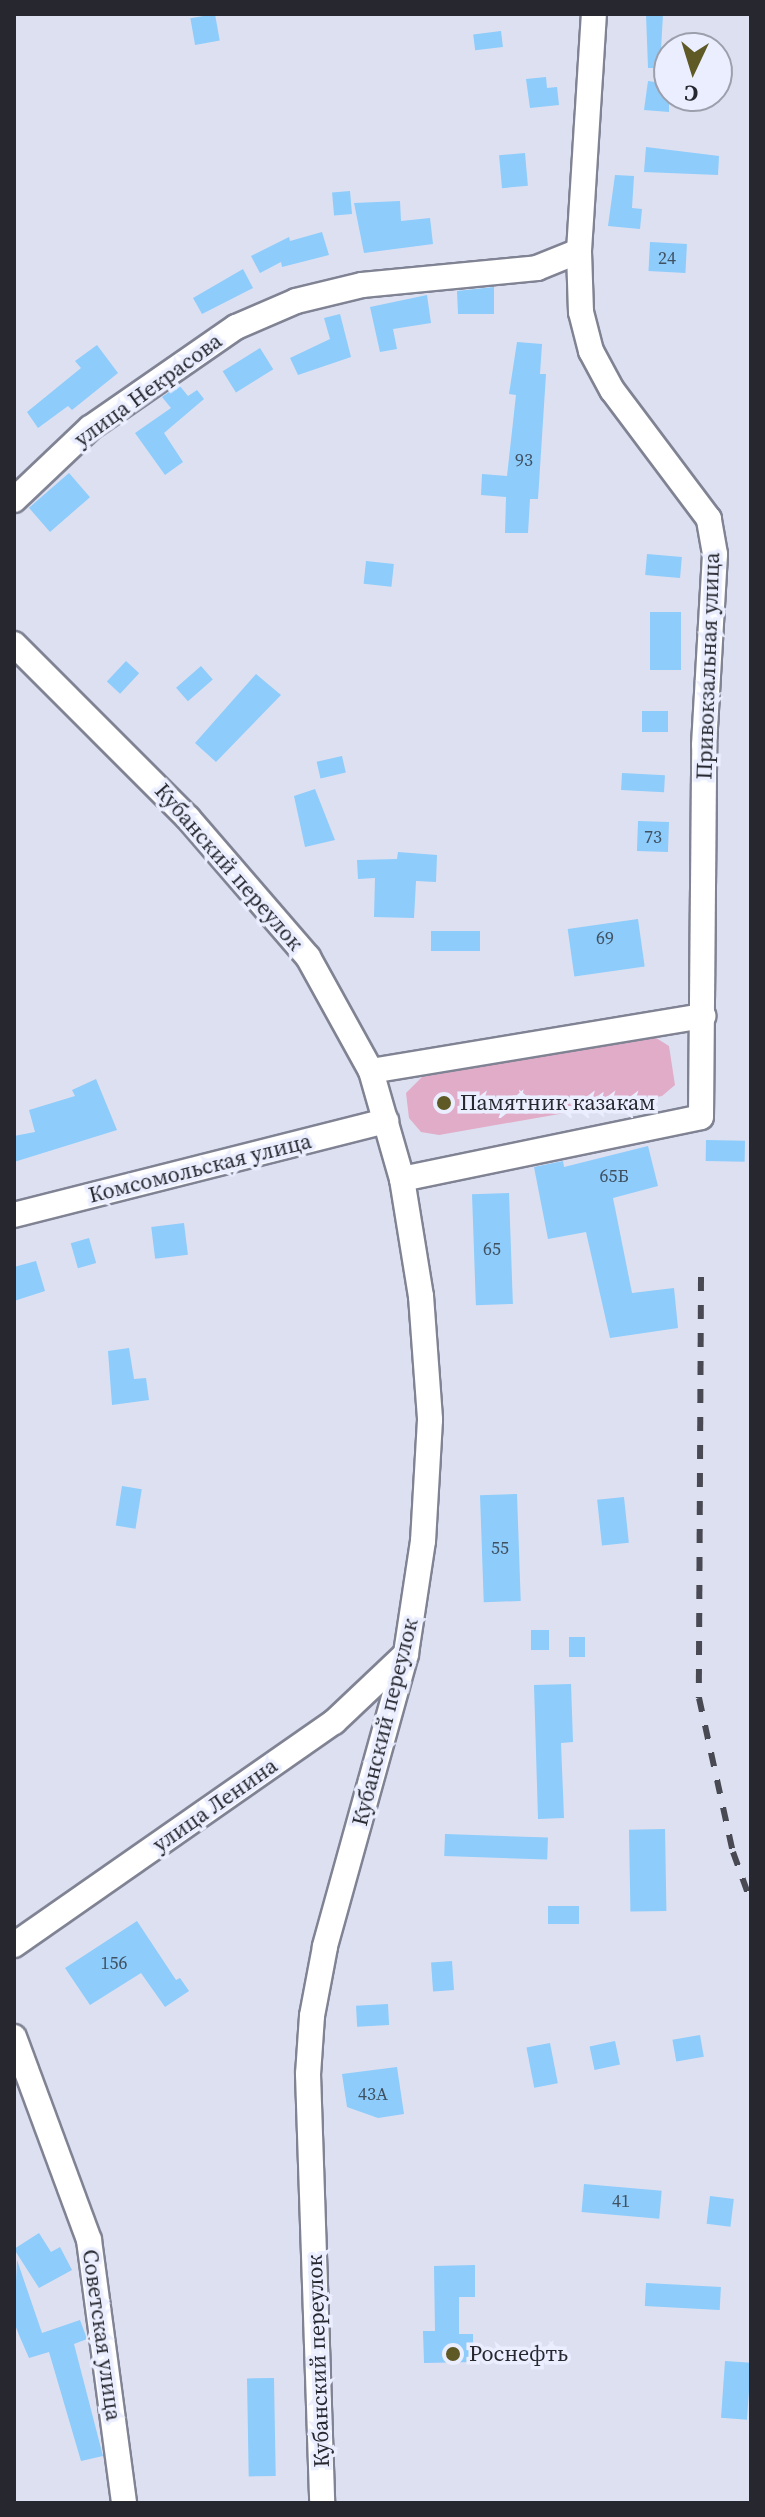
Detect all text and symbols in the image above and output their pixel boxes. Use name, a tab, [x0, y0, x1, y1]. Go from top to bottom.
north arrow	[653, 32, 733, 112]
text: С	[684, 79, 699, 109]
house number: 24	[658, 247, 676, 269]
street label: улица Некрасова	[69, 328, 227, 452]
house number: 93	[515, 449, 533, 471]
street label: Привокзальная улица	[691, 552, 725, 780]
street label: Кубанский переулок	[149, 778, 309, 956]
house number: 73	[644, 826, 662, 848]
house number: 69	[596, 927, 614, 949]
place label: Памятник казакам	[460, 1090, 655, 1116]
marker: Памятник казакам	[435, 1094, 453, 1112]
street label: Комсомольская улица	[86, 1128, 314, 1208]
house number: 65Б	[599, 1165, 629, 1187]
house number: 65	[483, 1238, 501, 1260]
house number: 55	[491, 1537, 509, 1559]
street label: Кубанский переулок	[346, 1616, 424, 1828]
street label: улица Ленина	[148, 1752, 282, 1858]
house number: 156	[101, 1952, 127, 1974]
house number: 43А	[358, 2083, 388, 2105]
house number: 41	[612, 2190, 630, 2212]
street label: Советская улица	[77, 2248, 127, 2422]
street label: Кубанский переулок	[301, 2254, 335, 2468]
place label: Роснефть	[469, 2341, 568, 2367]
marker: Роснефть	[444, 2345, 462, 2363]

